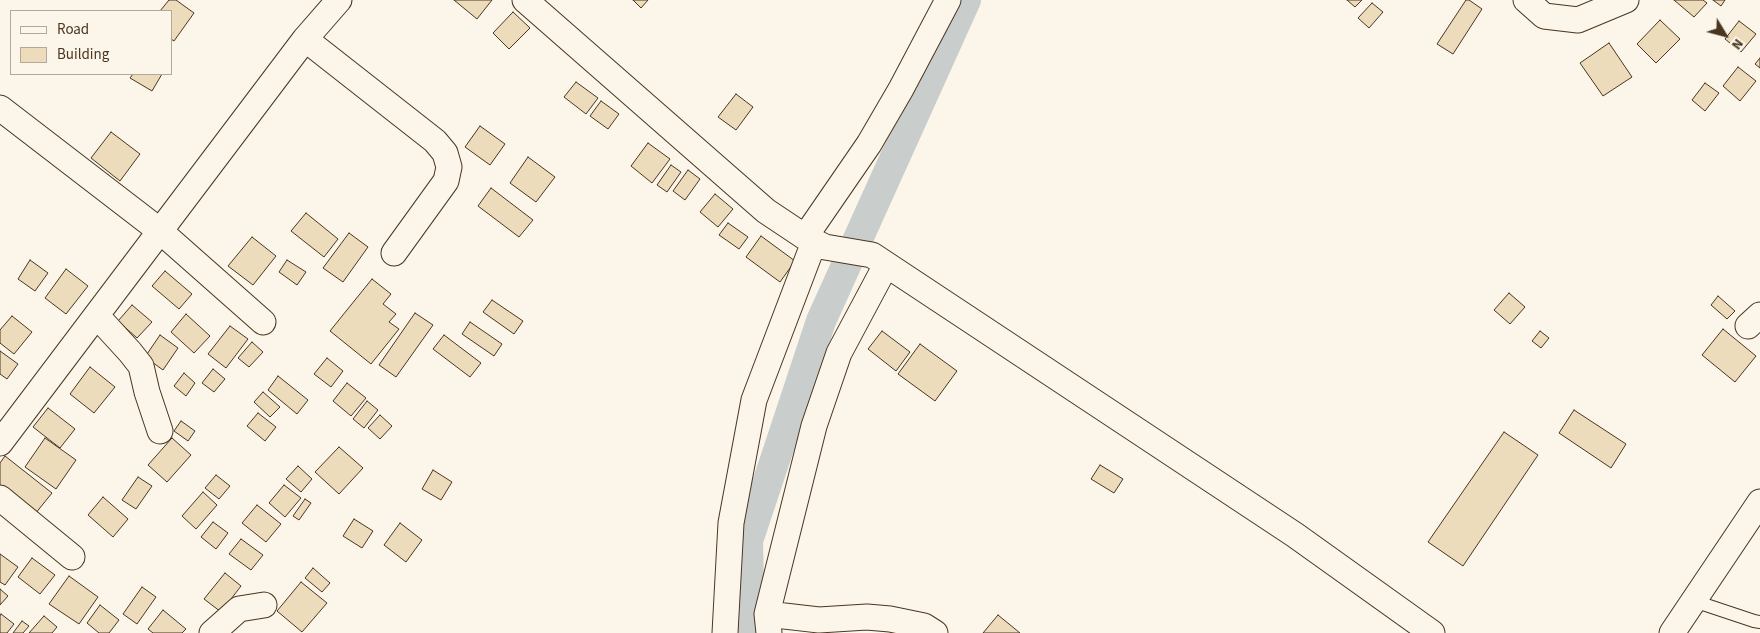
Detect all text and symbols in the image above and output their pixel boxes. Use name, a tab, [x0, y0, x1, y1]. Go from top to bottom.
legend	[10, 10, 172, 75]
north arrow	[1700, 10, 1750, 60]
text: Road	[57, 19, 89, 40]
text: N	[1726, 34, 1748, 54]
text: Building	[57, 44, 109, 65]

